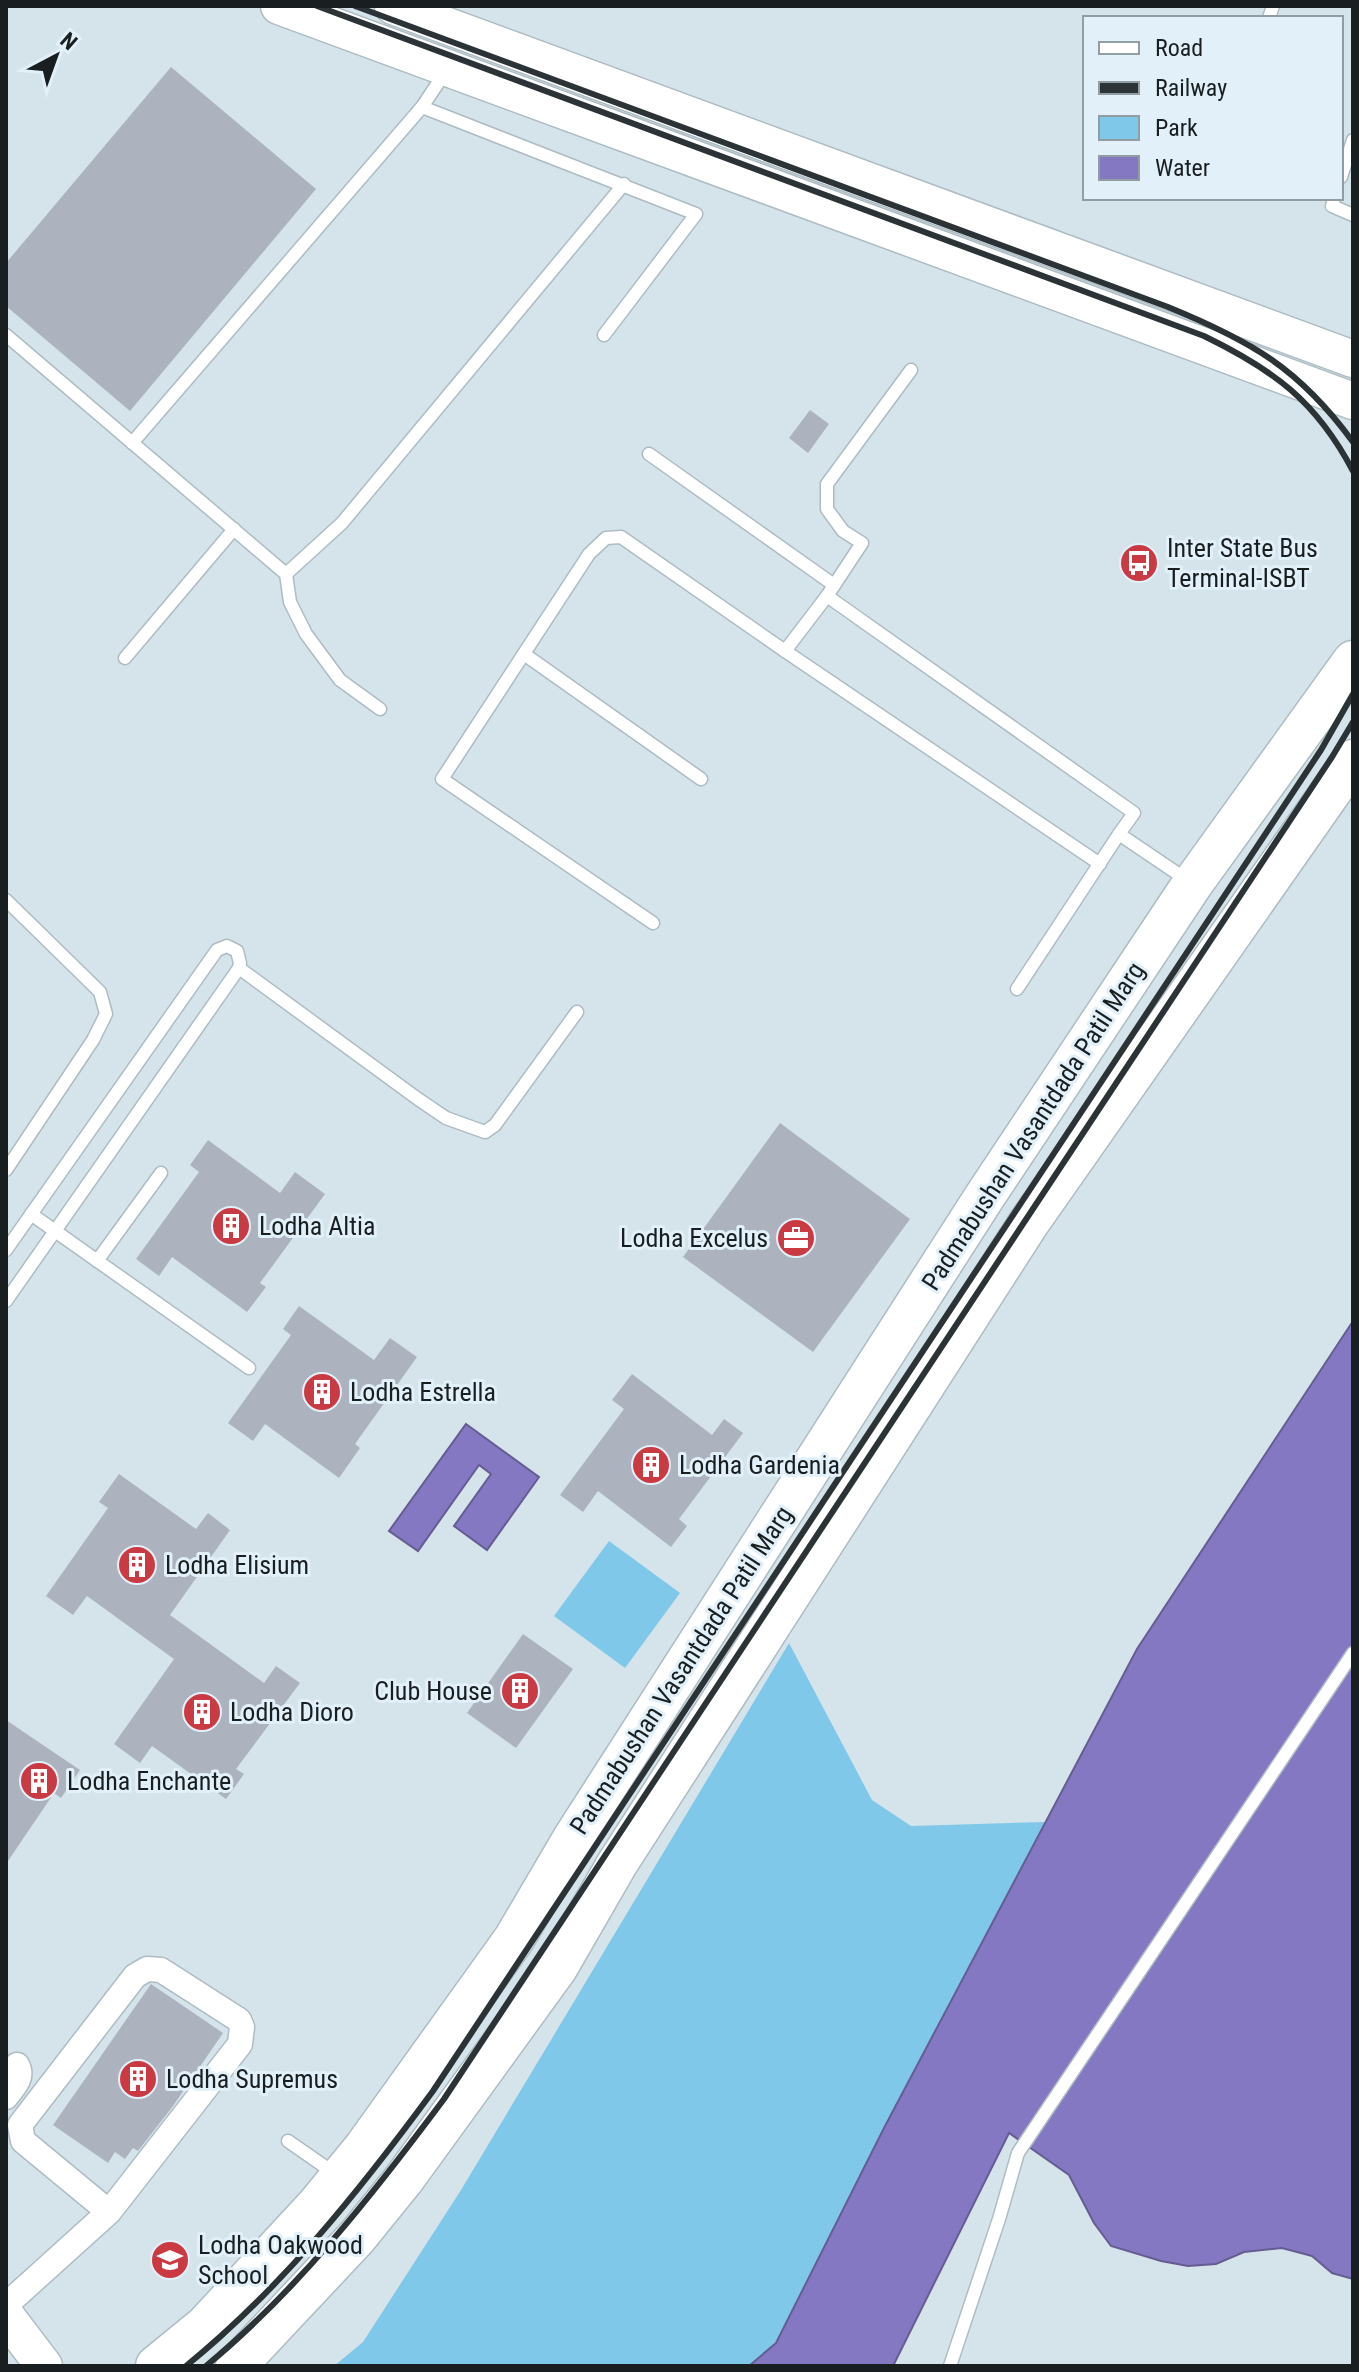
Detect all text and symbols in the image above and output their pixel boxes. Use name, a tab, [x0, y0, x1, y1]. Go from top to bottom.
north arrow	[16, 16, 96, 96]
legend	[1083, 16, 1343, 200]
text: N	[56, 27, 82, 55]
text: Road	[1155, 34, 1203, 62]
text: Railway	[1155, 74, 1227, 102]
text: Park	[1155, 114, 1198, 142]
text: Water	[1155, 154, 1210, 182]
place label: Inter State Bus Terminal-ISBT	[1167, 533, 1318, 593]
bus stop icon: Inter State Bus Terminal-ISBT	[1118, 542, 1160, 584]
street label: Padmabushan Vasantdada Patil Marg	[916, 956, 1150, 1296]
building icon: Lodha Altia	[210, 1205, 252, 1247]
place label: Lodha Altia	[259, 1211, 375, 1241]
office icon: Lodha Excelus	[775, 1217, 817, 1259]
place label: Lodha Excelus	[620, 1223, 768, 1253]
building icon: Lodha Estrella	[301, 1371, 343, 1413]
place label: Lodha Estrella	[350, 1377, 496, 1407]
building icon: Lodha Gardenia	[630, 1444, 672, 1486]
place label: Lodha Gardenia	[679, 1450, 840, 1480]
street label: Padmabushan Vasantdada Patil Marg	[564, 1500, 798, 1840]
building icon: Lodha Elisium	[116, 1544, 158, 1586]
place label: Lodha Elisium	[165, 1550, 309, 1580]
building icon: Club House	[499, 1670, 541, 1712]
place label: Club House	[374, 1676, 492, 1706]
building icon: Lodha Dioro	[181, 1691, 223, 1733]
place label: Lodha Dioro	[230, 1697, 354, 1727]
building icon: Lodha Enchante	[18, 1760, 60, 1802]
place label: Lodha Enchante	[67, 1766, 231, 1796]
building icon: Lodha Supremus	[117, 2058, 159, 2100]
place label: Lodha Supremus	[166, 2064, 338, 2094]
place label: Lodha Oakwood School	[198, 2230, 363, 2290]
school or university icon: Lodha Oakwood School	[149, 2239, 191, 2281]

